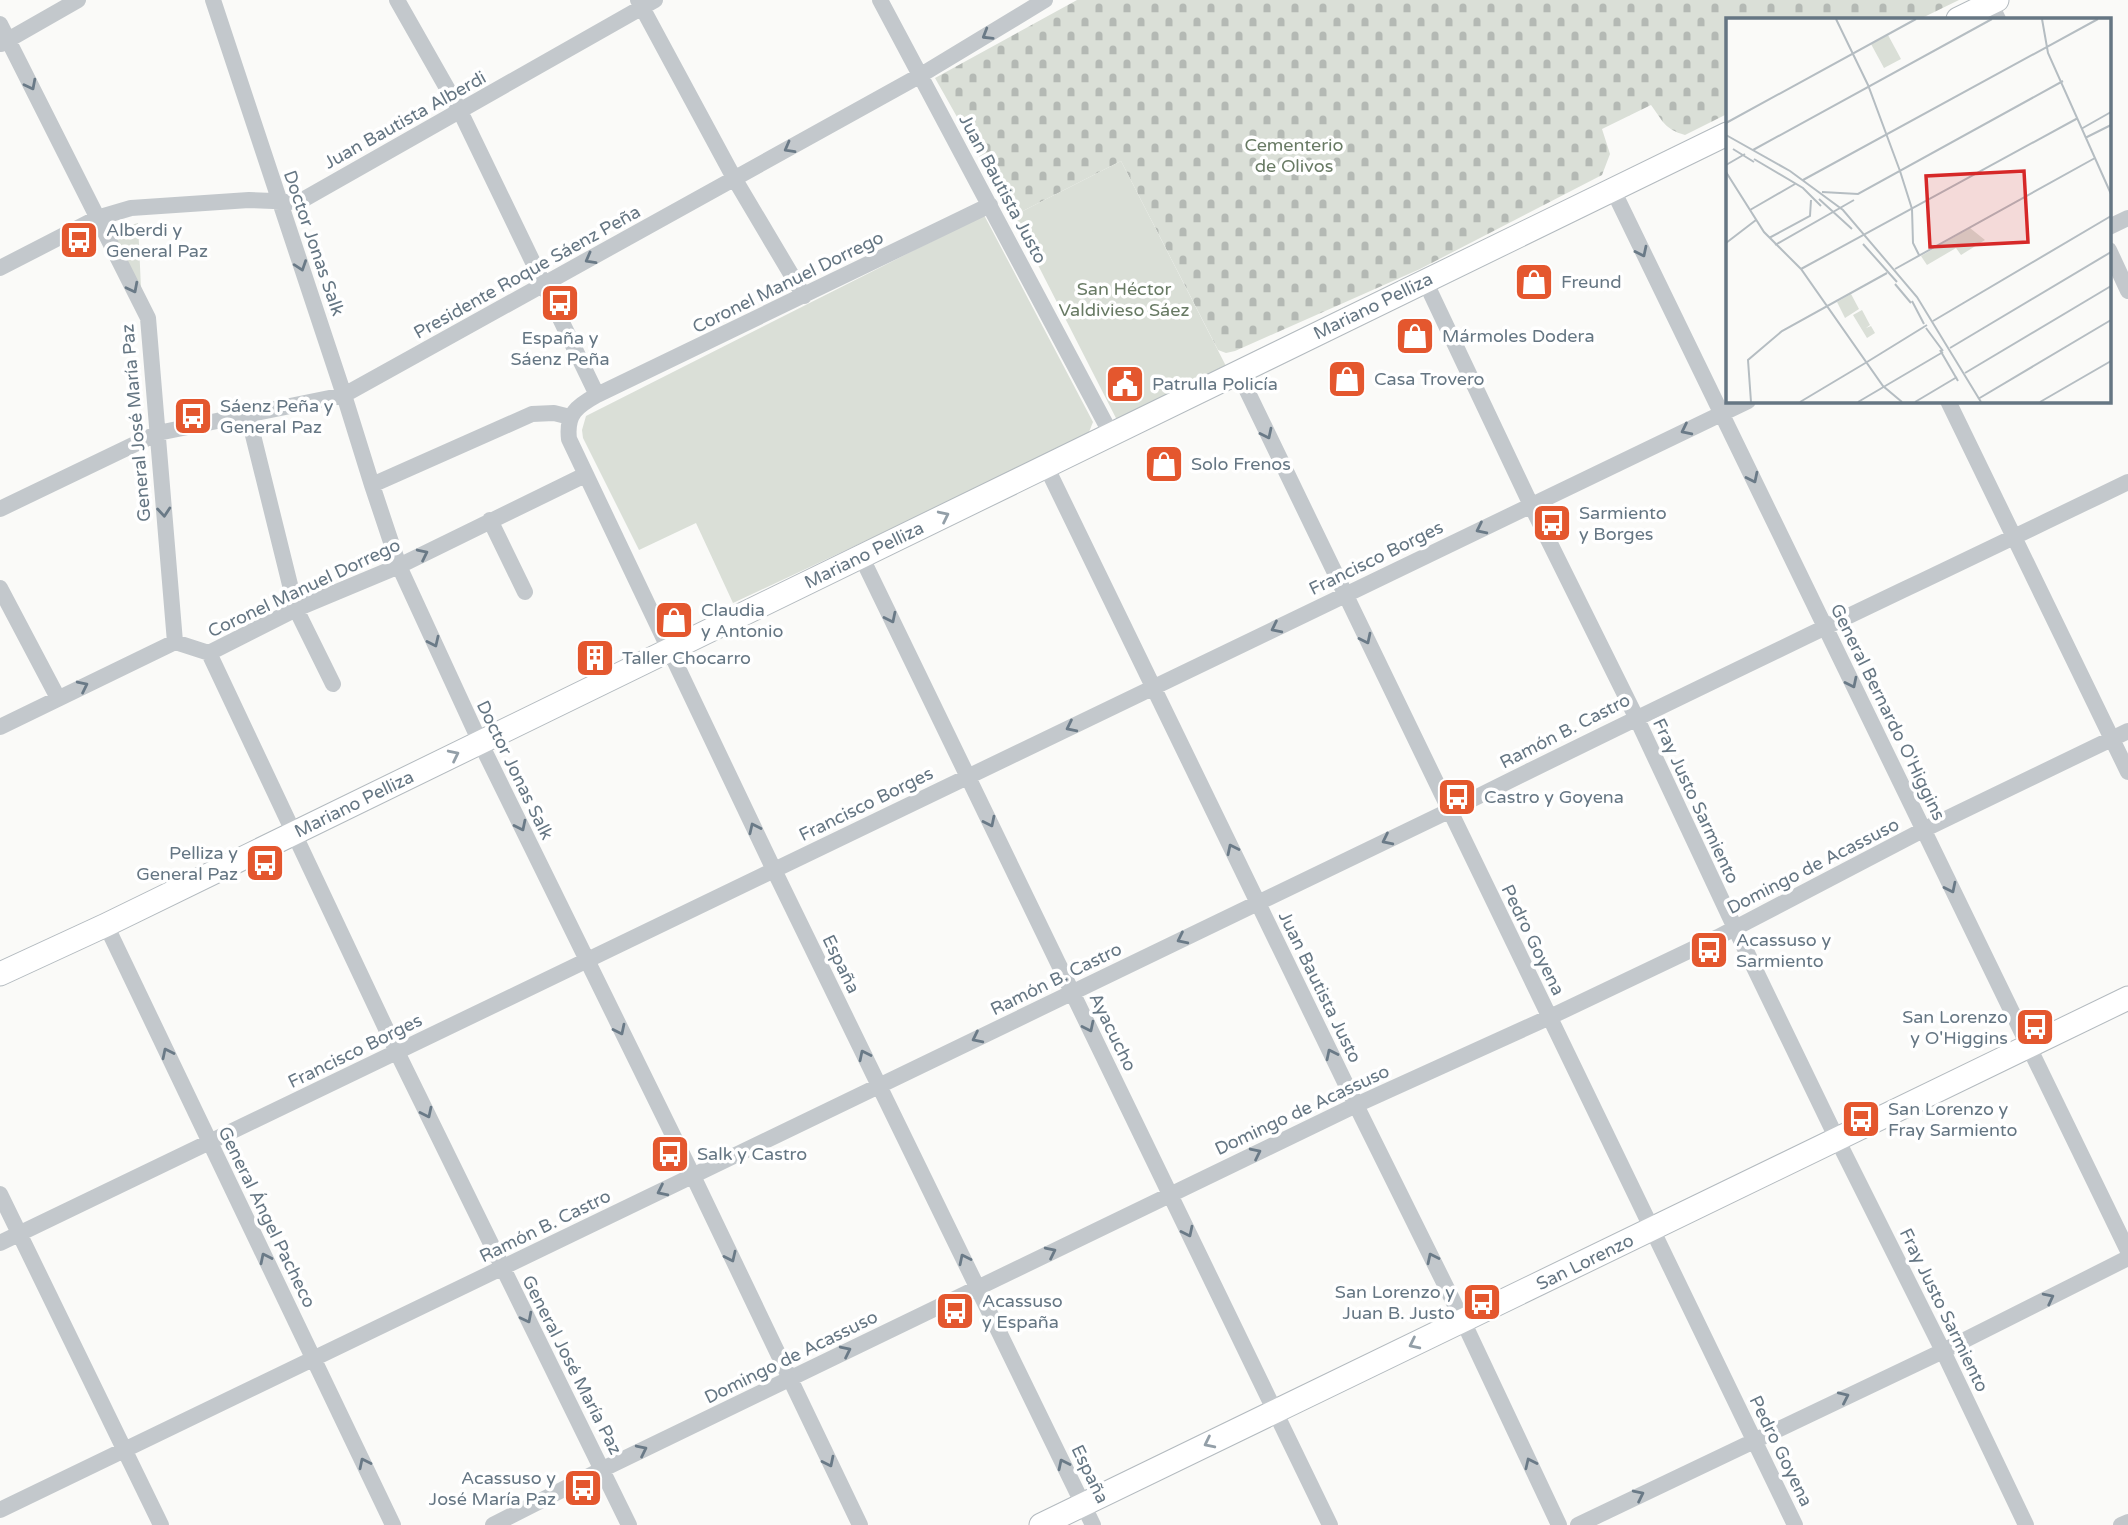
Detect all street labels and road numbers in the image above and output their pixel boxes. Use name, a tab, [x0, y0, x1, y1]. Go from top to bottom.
street label: Juan Bautista Alberdi	[320, 66, 490, 174]
street label: Juan Bautista Justo	[954, 111, 1052, 267]
street label: Doctor Jonas Salk	[279, 167, 349, 319]
street label: Presidente Roque Sáenz Peña	[410, 200, 644, 344]
street label: Coronel Manuel Dorrego	[689, 226, 887, 338]
street label: Mariano Pelliza	[1310, 268, 1436, 344]
street label: General José María Paz	[116, 323, 156, 523]
street label: Francisco Borges	[1305, 516, 1447, 600]
street label: Mariano Pelliza	[801, 517, 927, 593]
street label: Coronel Manuel Dorrego	[204, 534, 404, 642]
street label: General Bernardo O'Higgins	[1826, 600, 1950, 824]
street label: Ramón B. Castro	[1496, 689, 1634, 773]
street label: Doctor Jonas Salk	[472, 697, 558, 843]
street label: Fray Justo Sarmiento	[1648, 715, 1744, 887]
street label: Francisco Borges	[795, 762, 937, 846]
street label: Mariano Pelliza	[291, 766, 417, 842]
street label: Domingo de Acassuso	[1723, 813, 1903, 919]
street label: Pedro Goyena	[1497, 881, 1569, 999]
street label: Juan Bautista Justo	[1274, 908, 1366, 1066]
street label: España	[817, 931, 865, 997]
street label: Ramón B. Castro	[987, 938, 1125, 1020]
street label: Ayacucho	[1085, 989, 1141, 1075]
street label: Francisco Borges	[284, 1009, 426, 1093]
street label: Domingo de Acassuso	[1211, 1060, 1393, 1160]
street label: General Ángel Pacheco	[213, 1123, 321, 1311]
street label: Ramón B. Castro	[476, 1185, 614, 1267]
street label: Fray Justo Sarmiento	[1895, 1224, 1993, 1396]
street label: San Lorenzo	[1533, 1229, 1637, 1295]
street label: General José María Paz	[517, 1272, 627, 1458]
street label: Domingo de Acassuso	[701, 1305, 881, 1409]
street label: Pedro Goyena	[1745, 1392, 1817, 1510]
street label: España	[1066, 1441, 1114, 1507]

